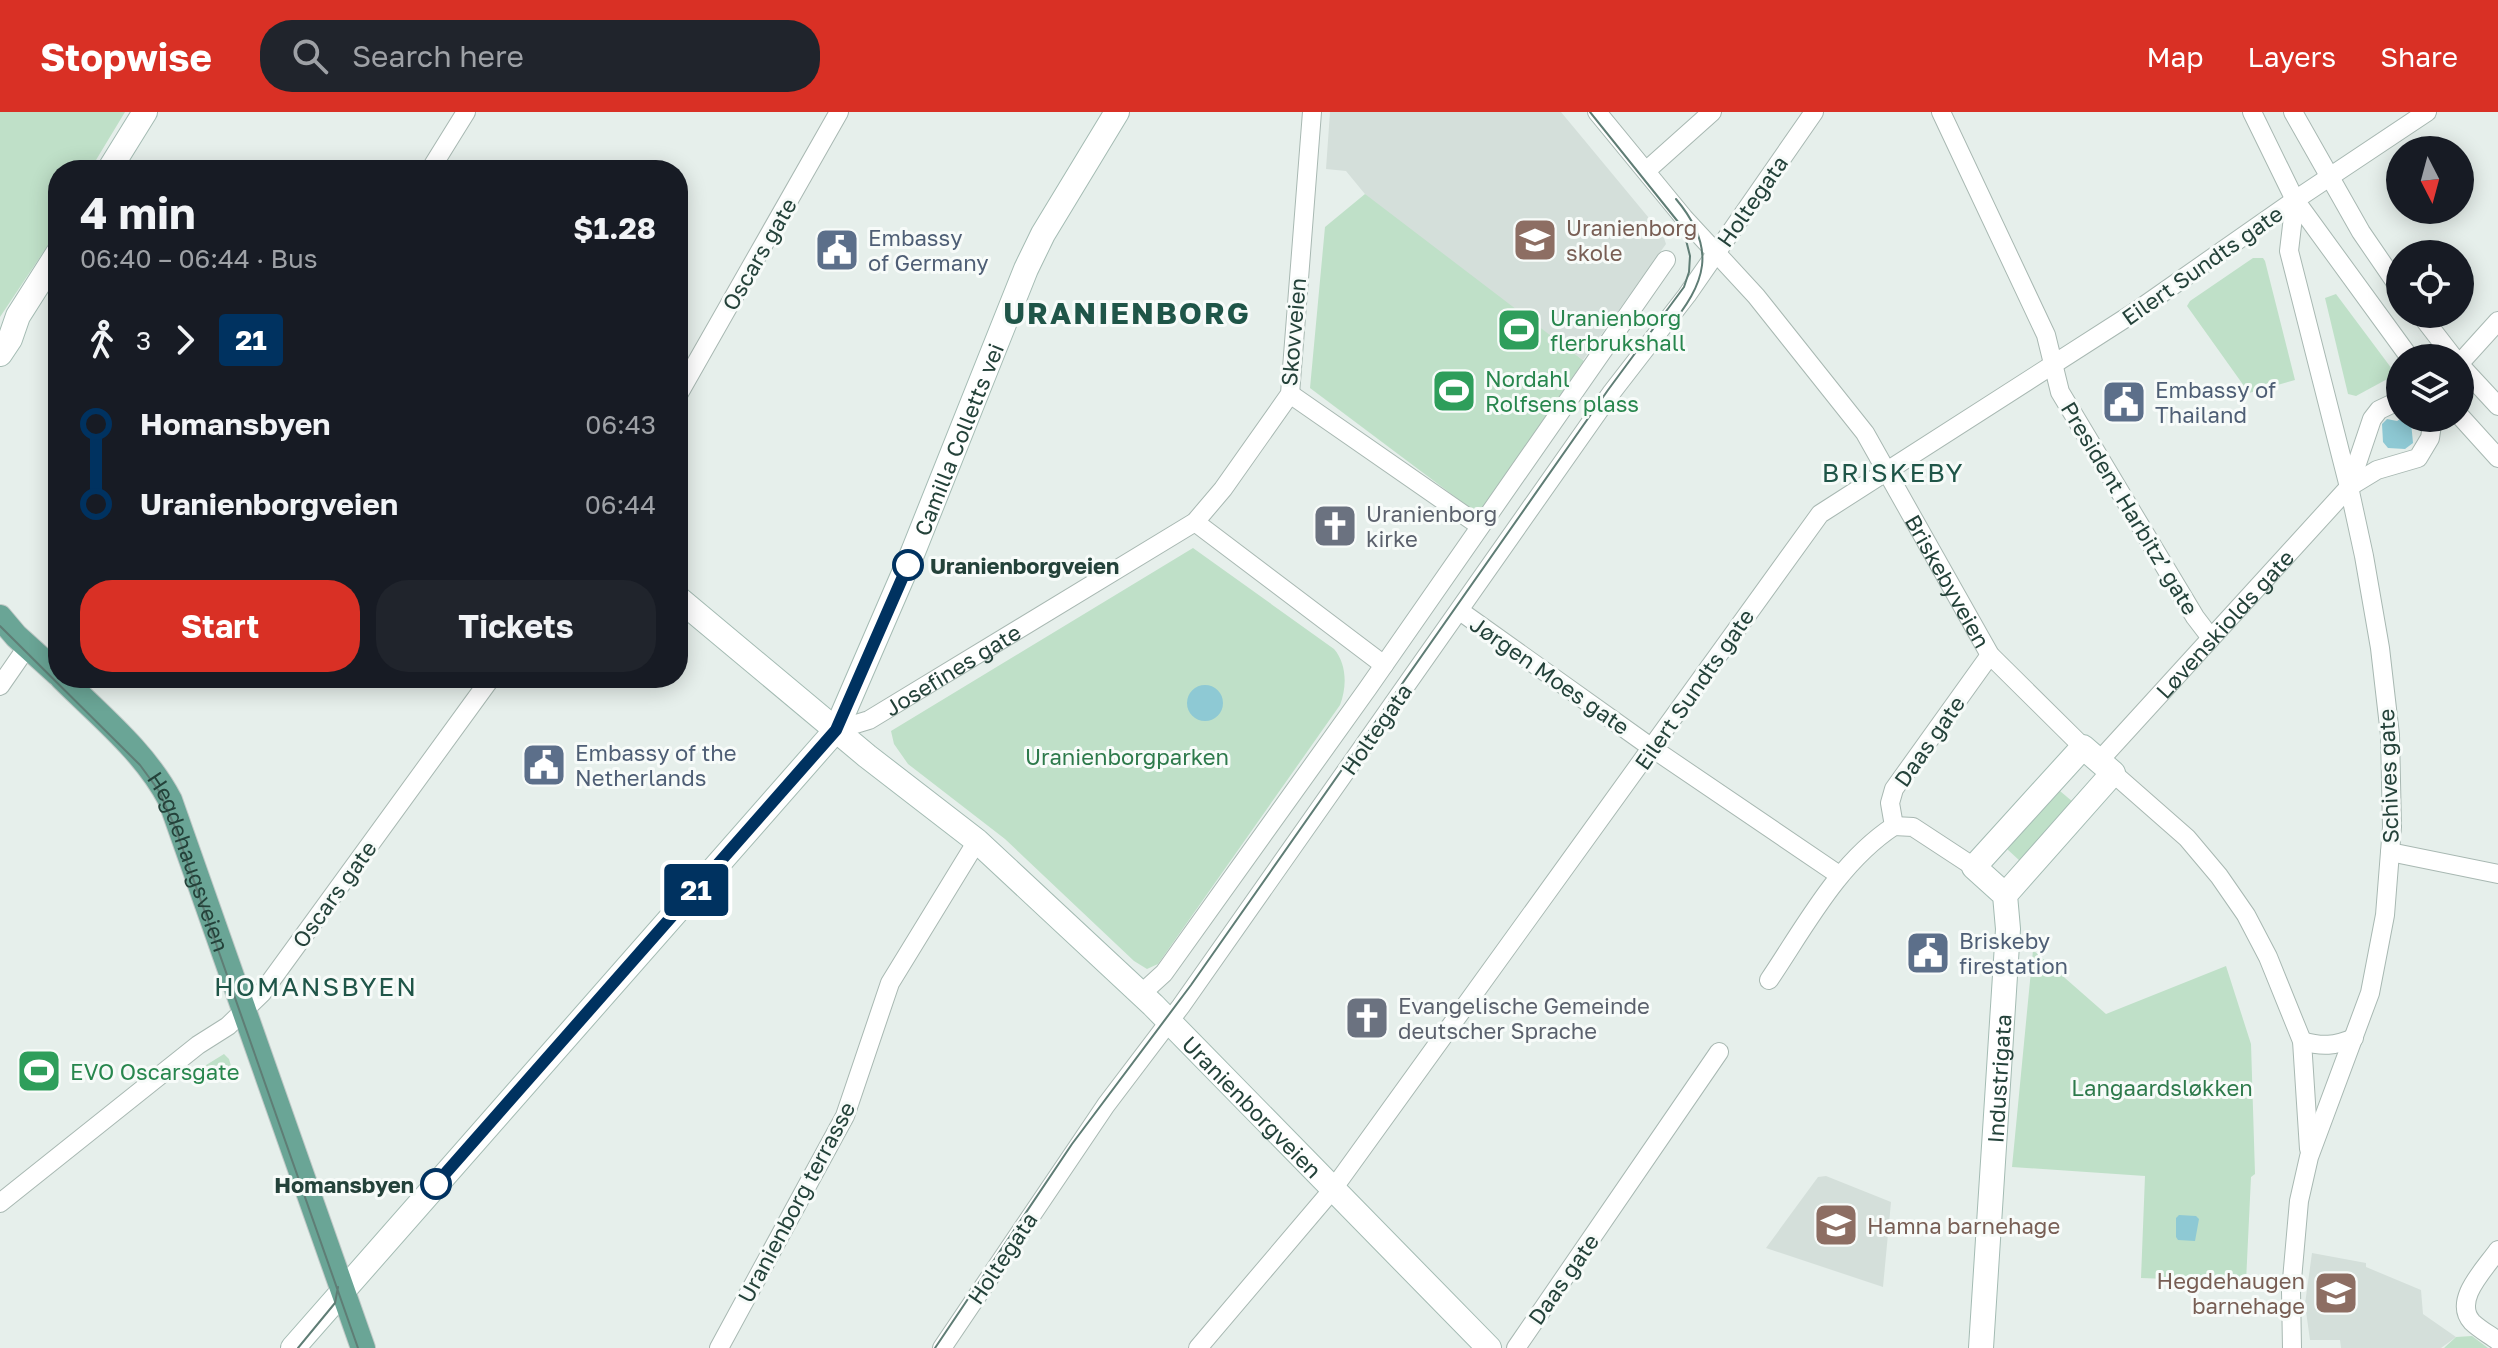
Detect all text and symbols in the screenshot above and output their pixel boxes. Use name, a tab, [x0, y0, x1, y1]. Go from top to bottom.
search box	[260, 20, 820, 92]
text: Stopwise	[40, 34, 212, 79]
icon: search	[288, 34, 332, 78]
text: Search here	[352, 38, 524, 74]
text: Map	[2146, 40, 2204, 73]
text: Layers	[2248, 40, 2336, 73]
text: Share	[2380, 40, 2458, 73]
north arrow	[2386, 136, 2474, 224]
map controls	[2386, 136, 2474, 432]
street label: Holtegata	[1711, 150, 1793, 252]
text: 4 min	[80, 186, 196, 239]
street label: Oscars gate	[716, 193, 802, 315]
street label: Eilert Sundts gate	[2116, 199, 2288, 331]
text: $1.28	[573, 210, 656, 246]
place label: Uranienborg skole	[1566, 214, 1697, 266]
school or university icon: Uranienborg skole	[1511, 216, 1559, 264]
place label: Embassy of Germany	[868, 224, 989, 276]
public building icon: Embassy of Germany	[813, 226, 861, 274]
button: locate	[2386, 240, 2474, 328]
text: 06:40 – 06:44 · Bus	[80, 243, 318, 274]
street label: Skovveien	[1275, 277, 1311, 387]
district label: URANIENBORG	[1003, 295, 1251, 331]
place label: Uranienborg flerbrukshall	[1550, 304, 1686, 356]
sports icon: Uranienborg flerbrukshall	[1495, 306, 1543, 354]
icon: walk	[80, 318, 124, 362]
icon: forward	[163, 318, 207, 362]
text: 21	[235, 323, 267, 356]
text: 3	[136, 325, 151, 356]
street label: Camilla Colletts vei	[908, 339, 1009, 539]
button: layers	[2386, 344, 2474, 432]
place label: Nordahl Rolfsens plass	[1485, 365, 1639, 417]
sports icon: Nordahl Rolfsens plass	[1430, 367, 1478, 415]
place label: Embassy of Thailand	[2155, 376, 2276, 428]
public building icon: Embassy of Thailand	[2100, 378, 2148, 426]
street label: President Harbitz’ gate	[2056, 396, 2204, 620]
text: Homansbyen	[140, 406, 331, 442]
text: 06:43	[585, 409, 656, 440]
district label: BRISKEBY	[1822, 457, 1964, 488]
text: Uranienborgveien	[140, 486, 398, 522]
text: 06:44	[585, 489, 656, 520]
place label: Uranienborg kirke	[1366, 500, 1497, 552]
church icon: Uranienborg kirke	[1311, 502, 1359, 550]
street label: Briskebyveien	[1900, 509, 1996, 652]
street label: Løvenskiolds gate	[2150, 544, 2299, 704]
marker: Uranienborgveien	[893, 550, 923, 580]
place label: Uranienborgveien	[930, 552, 1119, 579]
button: Start	[80, 580, 360, 672]
button: Tickets	[376, 580, 656, 672]
street label: Eilert Sundts gate	[1628, 603, 1760, 775]
street label: Jørgen Moes gate	[1465, 610, 1635, 740]
street label: Josefines gate	[879, 618, 1025, 721]
street label: Holtegata	[1335, 678, 1417, 780]
street label: Daas gate	[1888, 690, 1970, 792]
street label: Schives gate	[2372, 708, 2404, 844]
place label: Embassy of the Netherlands	[575, 739, 737, 791]
public building icon: Embassy of the Netherlands	[520, 741, 568, 789]
park label: Uranienborgparken	[1025, 743, 1229, 770]
street label: Hegdehaugsveien	[143, 766, 236, 955]
street label: Oscars gate	[286, 835, 382, 953]
line badge: 21	[660, 864, 732, 916]
text: 21	[680, 873, 712, 906]
place label: Briskeby firestation	[1959, 927, 2068, 979]
public building icon: Briskeby firestation	[1904, 929, 1952, 977]
district label: HOMANSBYEN	[214, 971, 418, 1002]
place label: Evangelische Gemeinde deutscher Sprache	[1398, 992, 1650, 1044]
church icon: Evangelische Gemeinde deutscher Sprache	[1343, 994, 1391, 1042]
street label: Industrigata	[1981, 1013, 2016, 1144]
street label: Uranienborgveien	[1177, 1030, 1328, 1183]
sports icon: EVO Oscarsgate	[15, 1047, 63, 1095]
place label: EVO Oscarsgate	[70, 1058, 240, 1085]
park label: Langaardsløkken	[2071, 1074, 2253, 1101]
street label: Uranienborg terrasse	[732, 1097, 860, 1307]
marker: Homansbyen	[421, 1169, 451, 1199]
place label: Homansbyen	[274, 1171, 414, 1198]
school or university icon: Hamna barnehage	[1812, 1201, 1860, 1249]
street label: Holtegata	[961, 1207, 1043, 1309]
place label: Hamna barnehage	[1867, 1212, 2060, 1239]
street label: Daas gate	[1522, 1228, 1604, 1330]
place label: Hegdehaugen barnehage	[2157, 1267, 2305, 1319]
school or university icon: Hegdehaugen barnehage	[2312, 1269, 2360, 1317]

